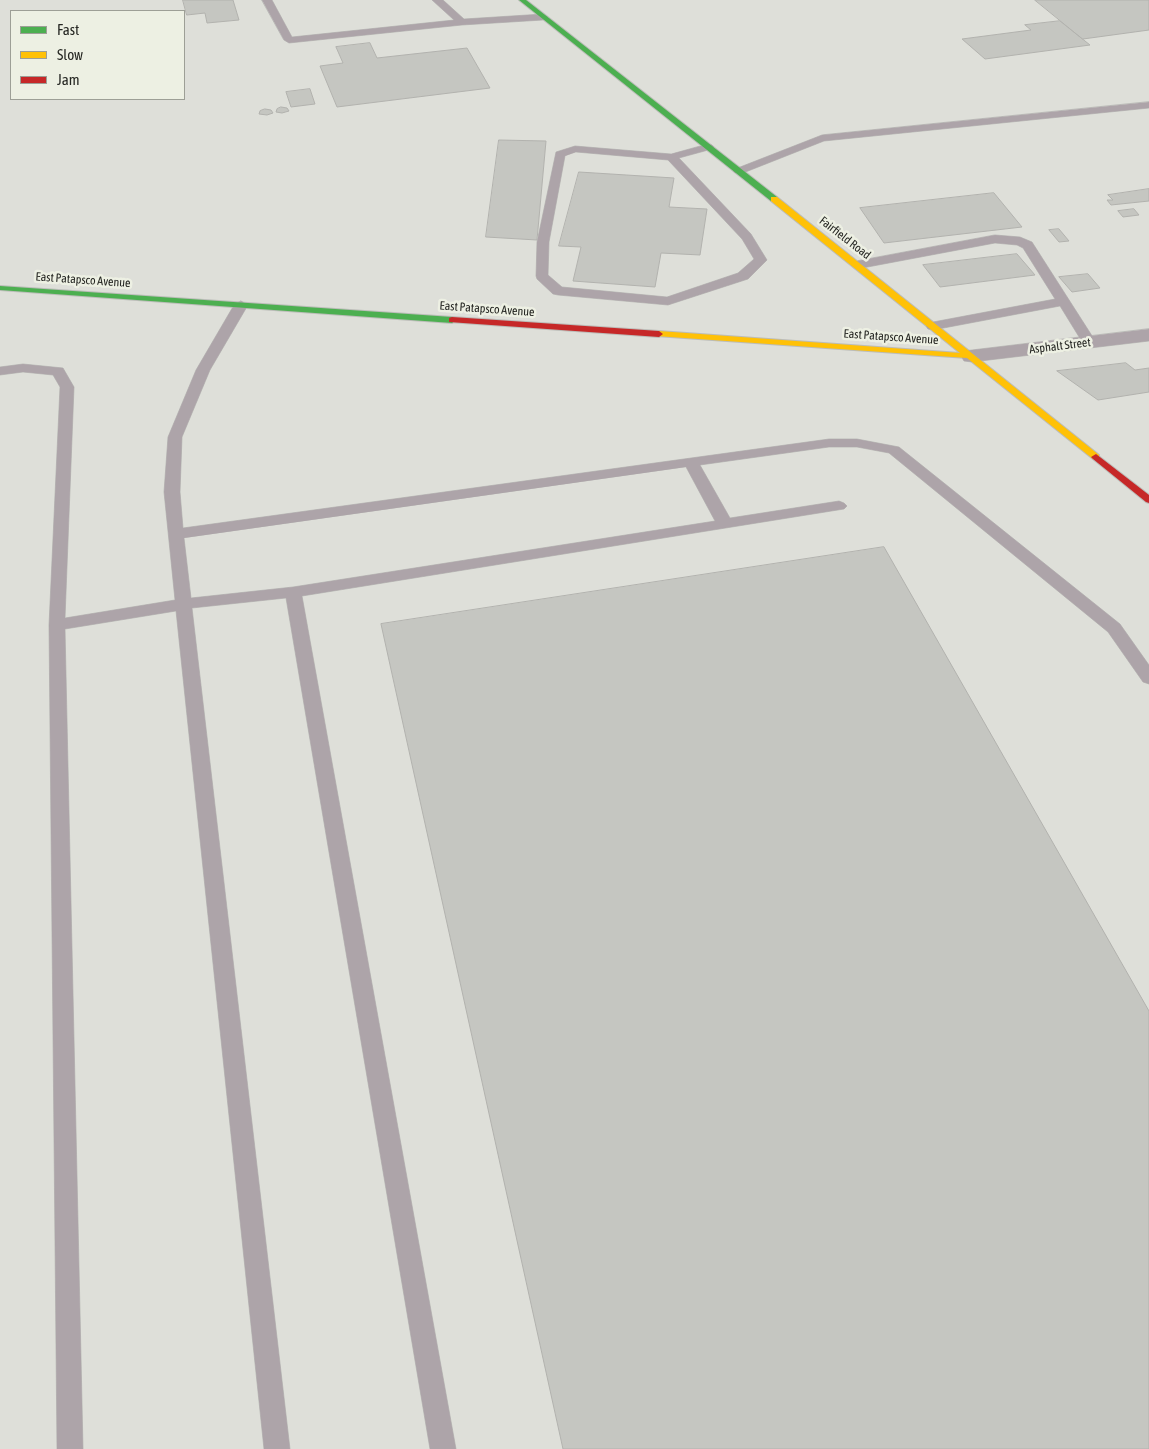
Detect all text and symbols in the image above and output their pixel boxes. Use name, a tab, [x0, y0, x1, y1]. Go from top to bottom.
legend	[10, 10, 185, 100]
text: Fast	[57, 21, 79, 38]
text: Slow	[57, 46, 83, 63]
text: Jam	[57, 71, 80, 88]
street label: Fairfield Road	[816, 213, 874, 263]
street label: East Patapsco Avenue	[35, 269, 131, 291]
street label: East Patapsco Avenue	[439, 298, 535, 320]
street label: East Patapsco Avenue	[843, 326, 939, 348]
street label: Asphalt Street	[1028, 335, 1092, 357]

